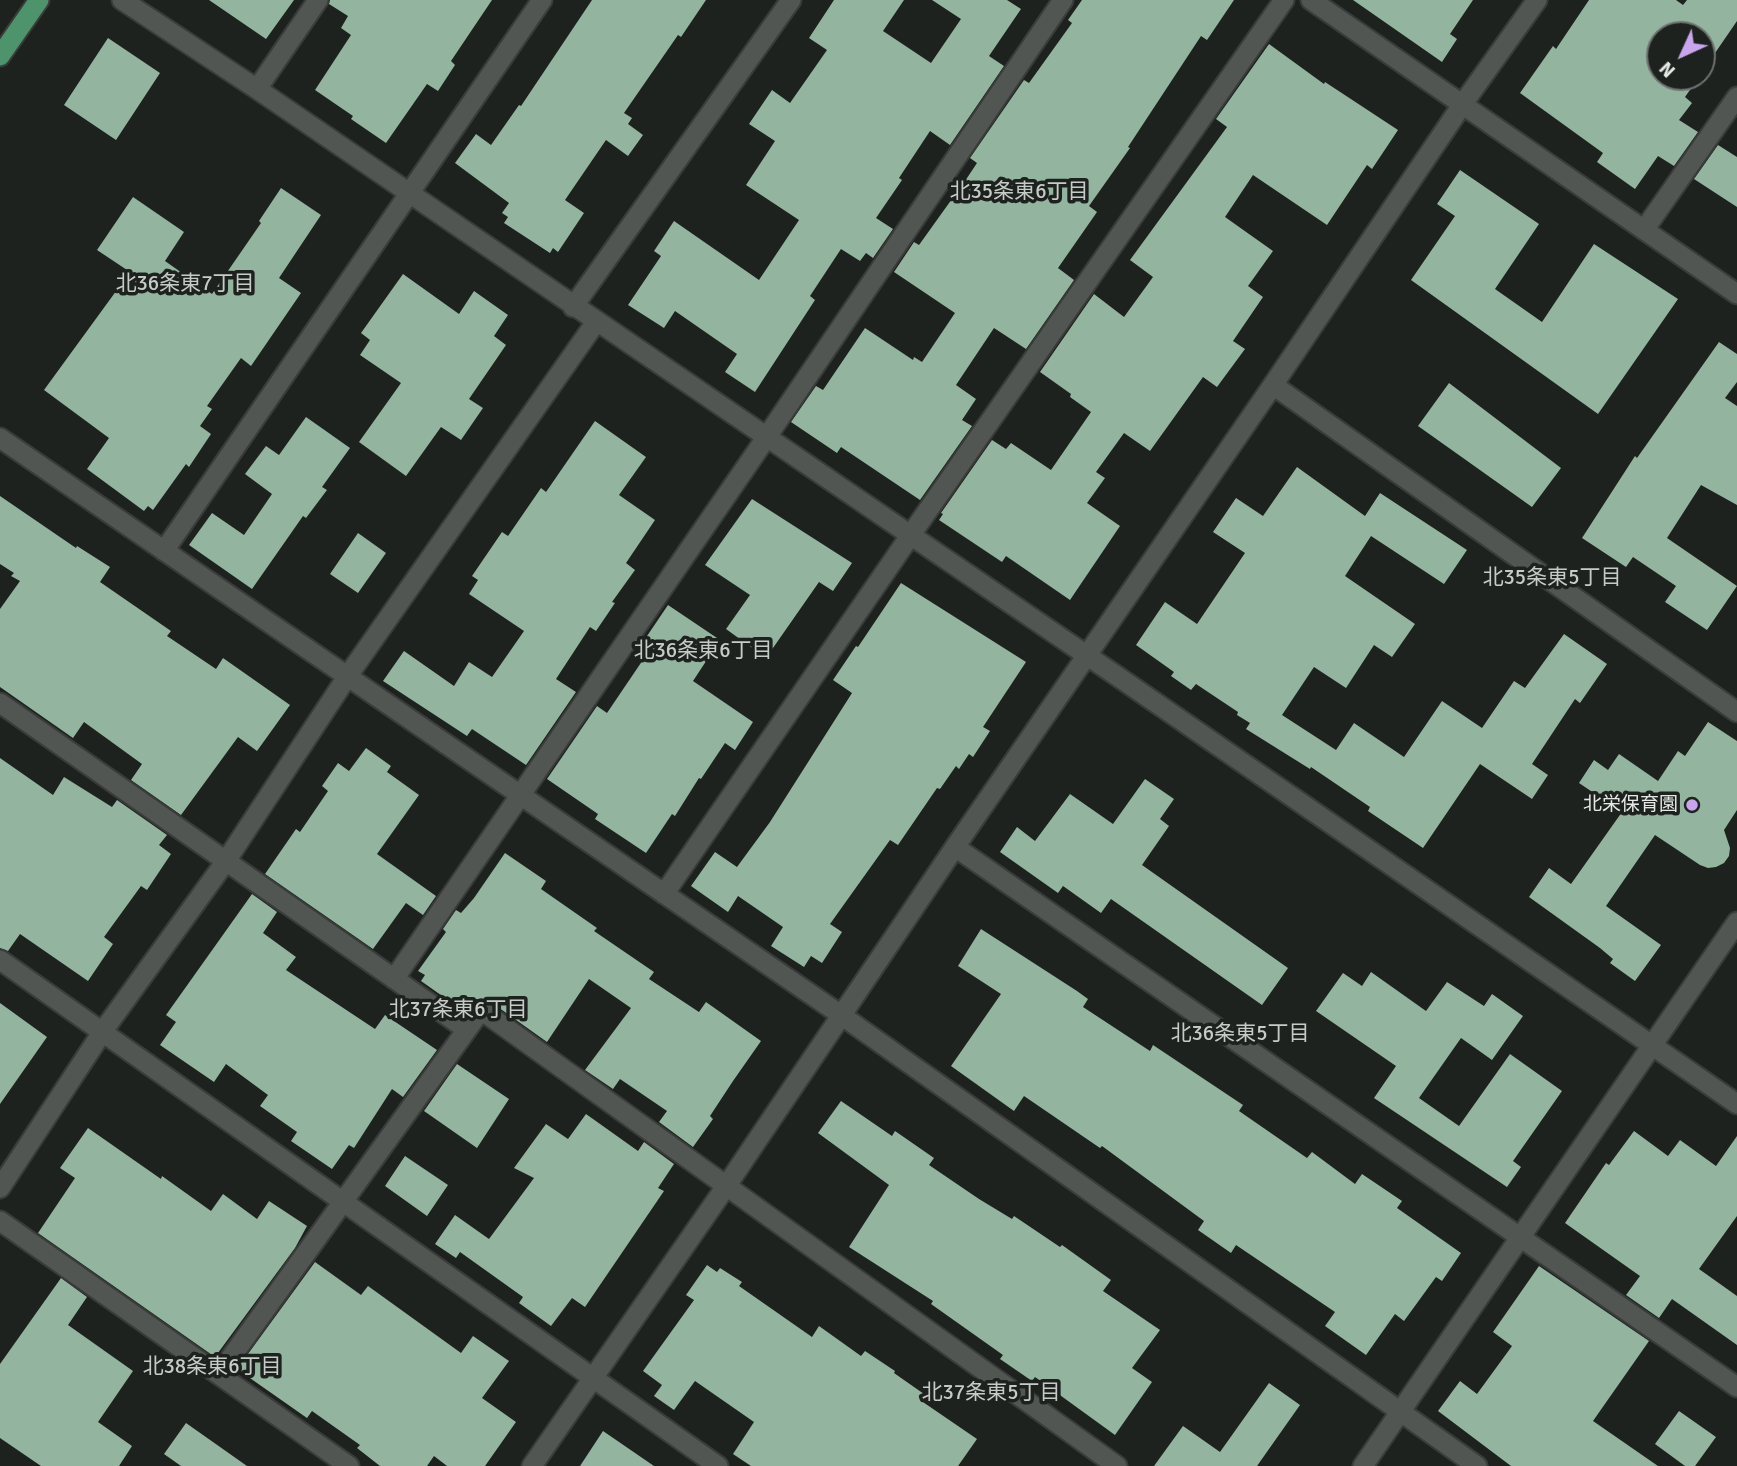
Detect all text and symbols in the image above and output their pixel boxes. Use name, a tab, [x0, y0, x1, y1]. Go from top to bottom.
north arrow	[1646, 21, 1716, 91]
text: N	[1654, 56, 1681, 83]
district label: 北35条東6丁目	[949, 179, 1089, 205]
district label: 北36条東7丁目	[115, 271, 255, 297]
district label: 北35条東5丁目	[1482, 565, 1622, 591]
district label: 北36条東6丁目	[633, 638, 773, 664]
place label: 北栄保育園	[1583, 794, 1678, 816]
marker: 北栄保育園	[1684, 797, 1700, 813]
district label: 北37条東6丁目	[388, 997, 528, 1023]
district label: 北36条東5丁目	[1170, 1021, 1310, 1047]
district label: 北38条東6丁目	[142, 1354, 282, 1380]
district label: 北37条東5丁目	[921, 1380, 1061, 1406]

